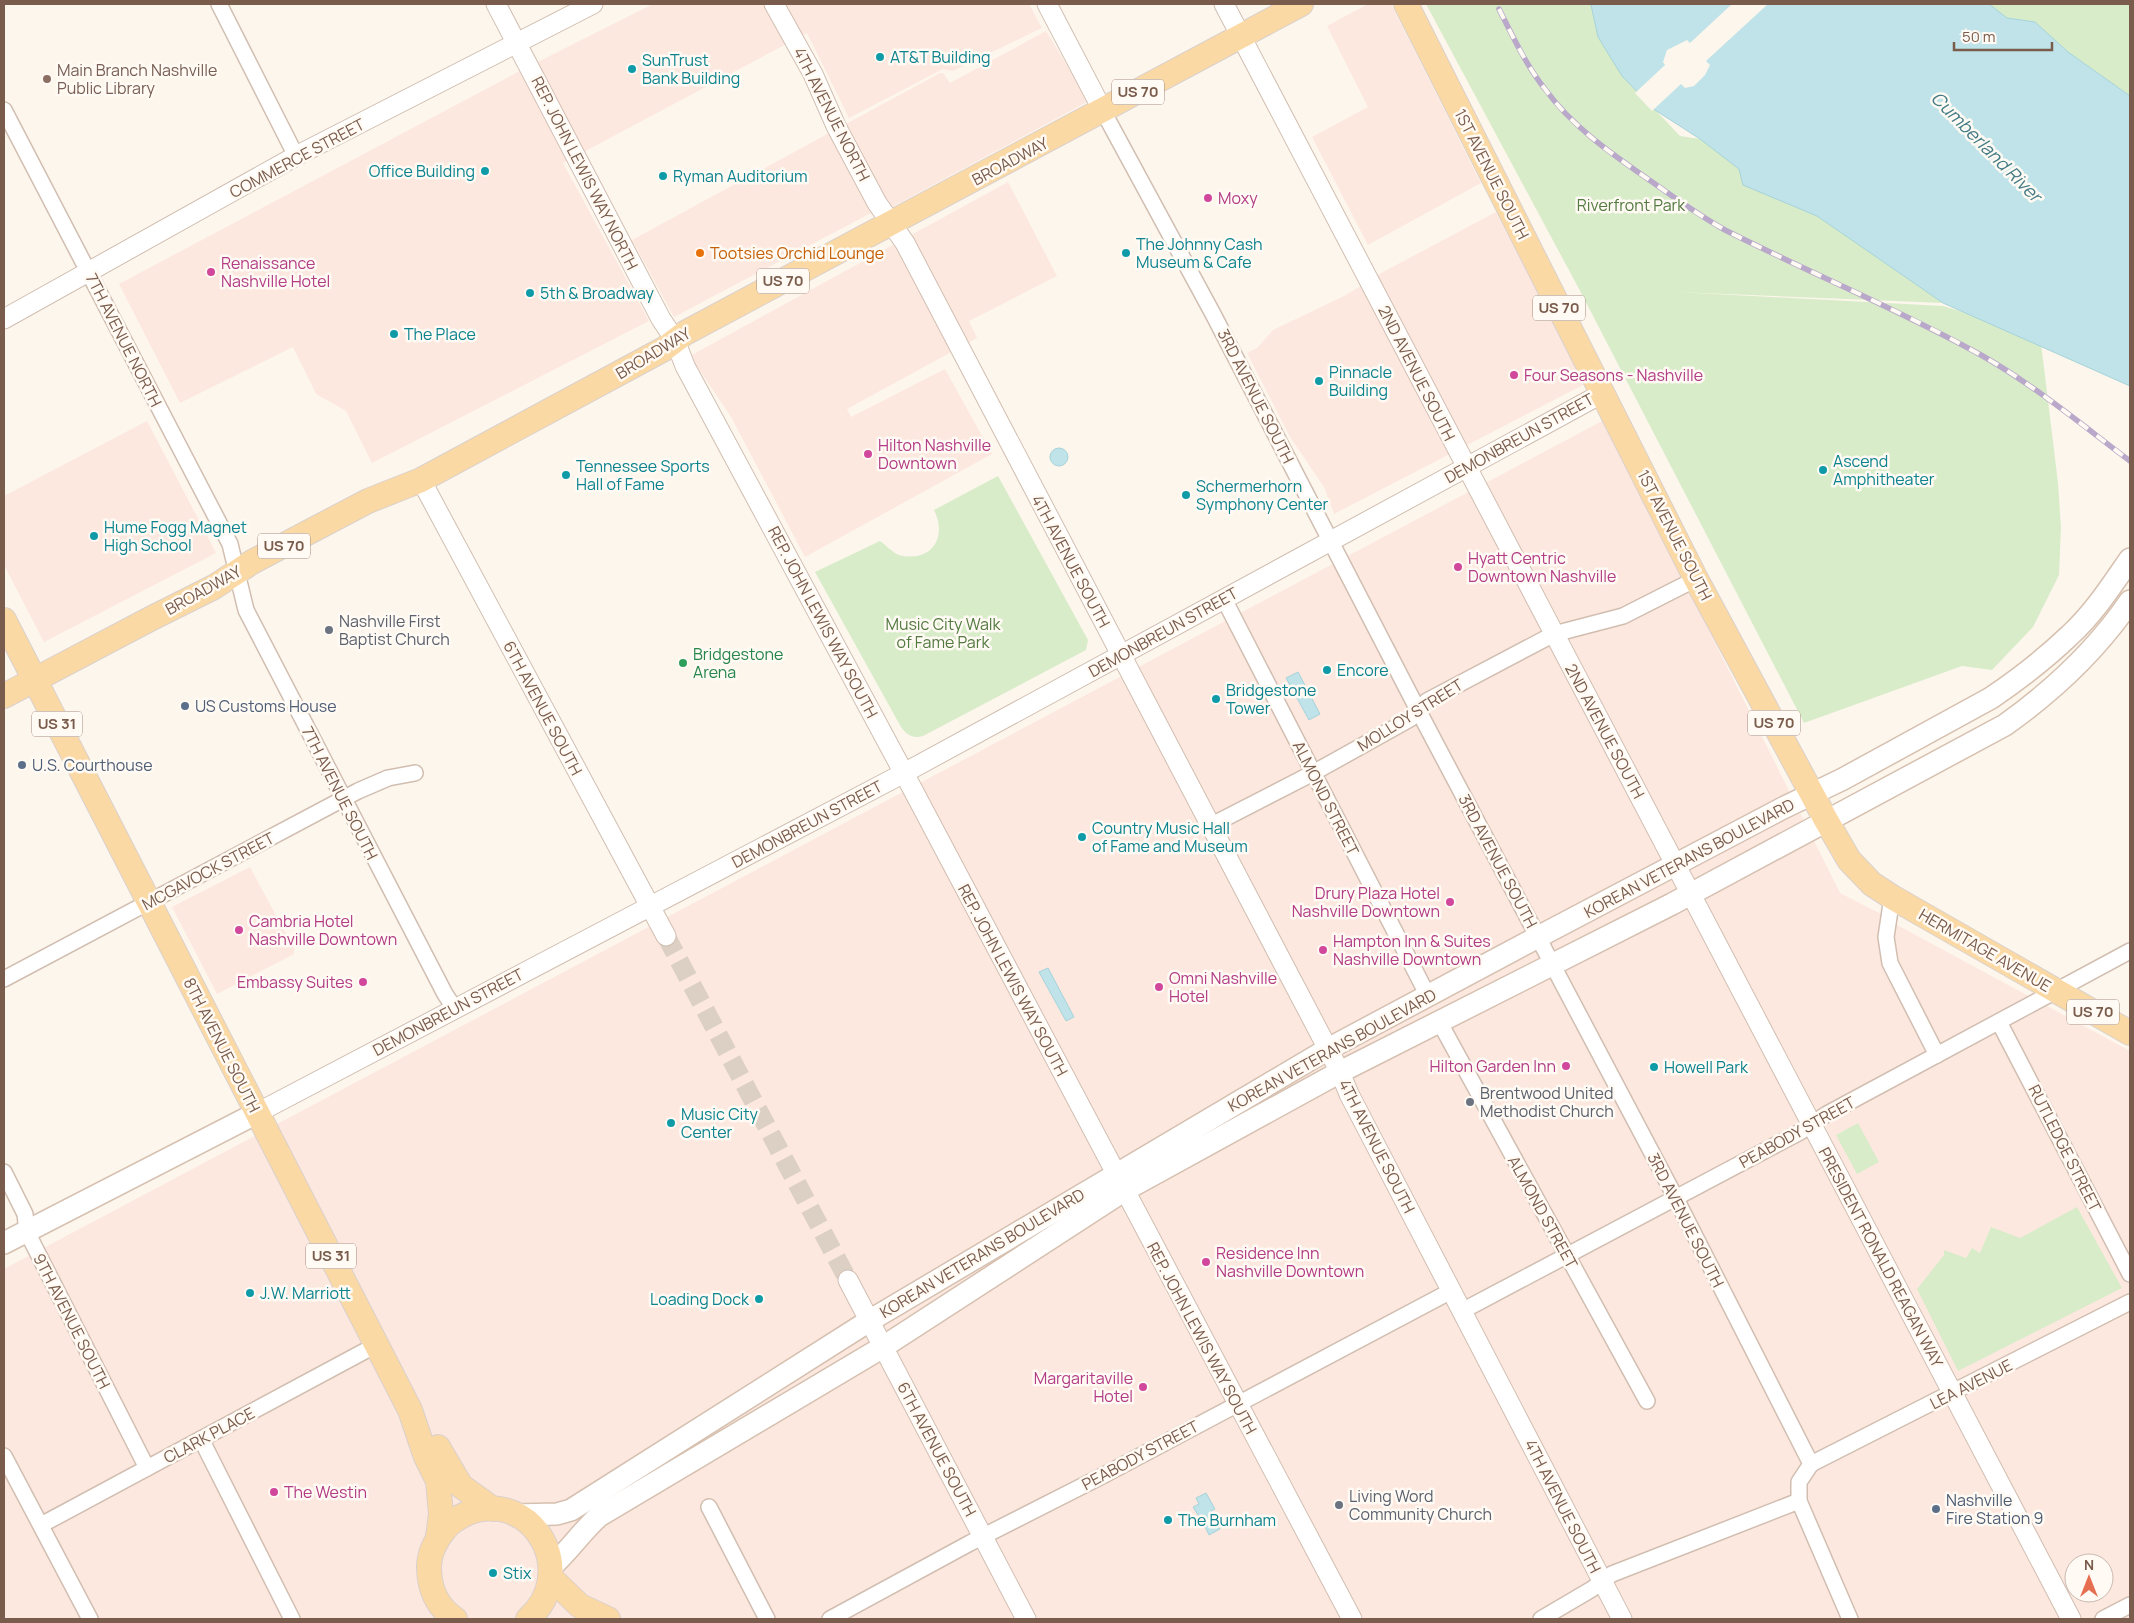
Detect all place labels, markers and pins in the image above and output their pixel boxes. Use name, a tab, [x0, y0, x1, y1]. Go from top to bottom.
place label: AT&T Building	[890, 46, 990, 68]
place label: SunTrust Bank Building	[642, 49, 740, 89]
marker: AT&T Building	[874, 51, 886, 63]
place label: Main Branch Nashville Public Library	[57, 59, 217, 99]
marker: SunTrust Bank Building	[626, 63, 638, 75]
marker: Main Branch Nashville Public Library	[41, 73, 53, 85]
place label: Office Building	[369, 160, 475, 182]
marker: Office Building	[479, 165, 491, 177]
place label: Ryman Auditorium	[673, 165, 808, 187]
marker: Ryman Auditorium	[657, 170, 669, 182]
place label: Moxy	[1218, 187, 1258, 209]
marker: Moxy	[1202, 192, 1214, 204]
place label: The Johnny Cash Museum & Cafe	[1136, 233, 1263, 273]
place label: Tootsies Orchid Lounge	[710, 242, 884, 264]
marker: Tootsies Orchid Lounge	[694, 247, 706, 259]
marker: The Johnny Cash Museum & Cafe	[1120, 247, 1132, 259]
place label: Renaissance Nashville Hotel	[221, 252, 330, 292]
marker: Renaissance Nashville Hotel	[205, 266, 217, 278]
place label: 5th & Broadway	[540, 282, 654, 304]
marker: 5th & Broadway	[524, 287, 536, 299]
place label: The Place	[404, 323, 476, 345]
marker: The Place	[388, 328, 400, 340]
place label: Pinnacle Building	[1329, 361, 1392, 401]
place label: Four Seasons - Nashville	[1524, 364, 1703, 386]
marker: Four Seasons - Nashville	[1508, 369, 1520, 381]
marker: Pinnacle Building	[1313, 375, 1325, 387]
place label: Hilton Nashville Downtown	[878, 434, 991, 474]
marker: Hilton Nashville Downtown	[862, 448, 874, 460]
place label: Ascend Amphitheater	[1833, 450, 1935, 490]
place label: Tennessee Sports Hall of Fame	[576, 455, 710, 495]
marker: Ascend Amphitheater	[1817, 464, 1829, 476]
marker: Tennessee Sports Hall of Fame	[560, 469, 572, 481]
place label: Schermerhorn Symphony Center	[1196, 475, 1328, 515]
marker: Schermerhorn Symphony Center	[1180, 489, 1192, 501]
place label: Hume Fogg Magnet High School	[104, 516, 247, 556]
marker: Hume Fogg Magnet High School	[88, 530, 100, 542]
place label: Hyatt Centric Downtown Nashville	[1468, 547, 1616, 587]
marker: Hyatt Centric Downtown Nashville	[1452, 561, 1464, 573]
place label: Nashville First Baptist Church	[339, 610, 450, 650]
marker: Nashville First Baptist Church	[323, 624, 335, 636]
place label: Bridgestone Arena	[693, 643, 783, 683]
marker: Bridgestone Arena	[677, 657, 689, 669]
place label: Encore	[1337, 659, 1389, 681]
marker: Encore	[1321, 664, 1333, 676]
place label: Bridgestone Tower	[1226, 679, 1316, 719]
marker: Bridgestone Tower	[1210, 693, 1222, 705]
place label: US Customs House	[195, 695, 337, 717]
marker: US Customs House	[179, 700, 191, 712]
place label: U.S. Courthouse	[32, 754, 153, 776]
marker: U.S. Courthouse	[16, 759, 28, 771]
place label: Country Music Hall of Fame and Museum	[1092, 817, 1248, 857]
marker: Country Music Hall of Fame and Museum	[1076, 831, 1088, 843]
place label: Drury Plaza Hotel Nashville Downtown	[1292, 882, 1440, 922]
marker: Drury Plaza Hotel Nashville Downtown	[1444, 896, 1456, 908]
place label: Cambria Hotel Nashville Downtown	[249, 910, 397, 950]
marker: Cambria Hotel Nashville Downtown	[233, 924, 245, 936]
place label: Hampton Inn & Suites Nashville Downtown	[1333, 930, 1491, 970]
marker: Hampton Inn & Suites Nashville Downtown	[1317, 944, 1329, 956]
place label: Omni Nashville Hotel	[1169, 967, 1277, 1007]
place label: Embassy Suites	[237, 971, 353, 993]
marker: Embassy Suites	[357, 976, 369, 988]
marker: Omni Nashville Hotel	[1153, 981, 1165, 993]
place label: Hilton Garden Inn	[1430, 1055, 1556, 1077]
place label: Howell Park	[1664, 1056, 1749, 1078]
marker: Hilton Garden Inn	[1560, 1060, 1572, 1072]
marker: Howell Park	[1648, 1061, 1660, 1073]
place label: Brentwood United Methodist Church	[1480, 1082, 1614, 1122]
marker: Brentwood United Methodist Church	[1464, 1096, 1476, 1108]
place label: Music City Center	[681, 1103, 758, 1143]
marker: Music City Center	[665, 1117, 677, 1129]
place label: Residence Inn Nashville Downtown	[1216, 1242, 1364, 1282]
marker: Residence Inn Nashville Downtown	[1200, 1256, 1212, 1268]
place label: J.W. Marriott	[260, 1282, 351, 1304]
marker: J.W. Marriott	[244, 1287, 256, 1299]
place label: Loading Dock	[650, 1288, 750, 1310]
marker: Loading Dock	[753, 1293, 765, 1305]
place label: Margaritaville Hotel	[1034, 1367, 1133, 1407]
marker: Margaritaville Hotel	[1137, 1381, 1149, 1393]
place label: The Westin	[284, 1481, 367, 1503]
place label: Living Word Community Church	[1349, 1485, 1492, 1525]
marker: The Westin	[268, 1486, 280, 1498]
place label: Nashville Fire Station 9	[1946, 1489, 2043, 1529]
marker: Living Word Community Church	[1333, 1499, 1345, 1511]
marker: Nashville Fire Station 9	[1930, 1503, 1942, 1515]
place label: The Burnham	[1178, 1509, 1276, 1531]
marker: The Burnham	[1162, 1514, 1174, 1526]
place label: Stix	[503, 1562, 532, 1584]
marker: Stix	[487, 1567, 499, 1579]

